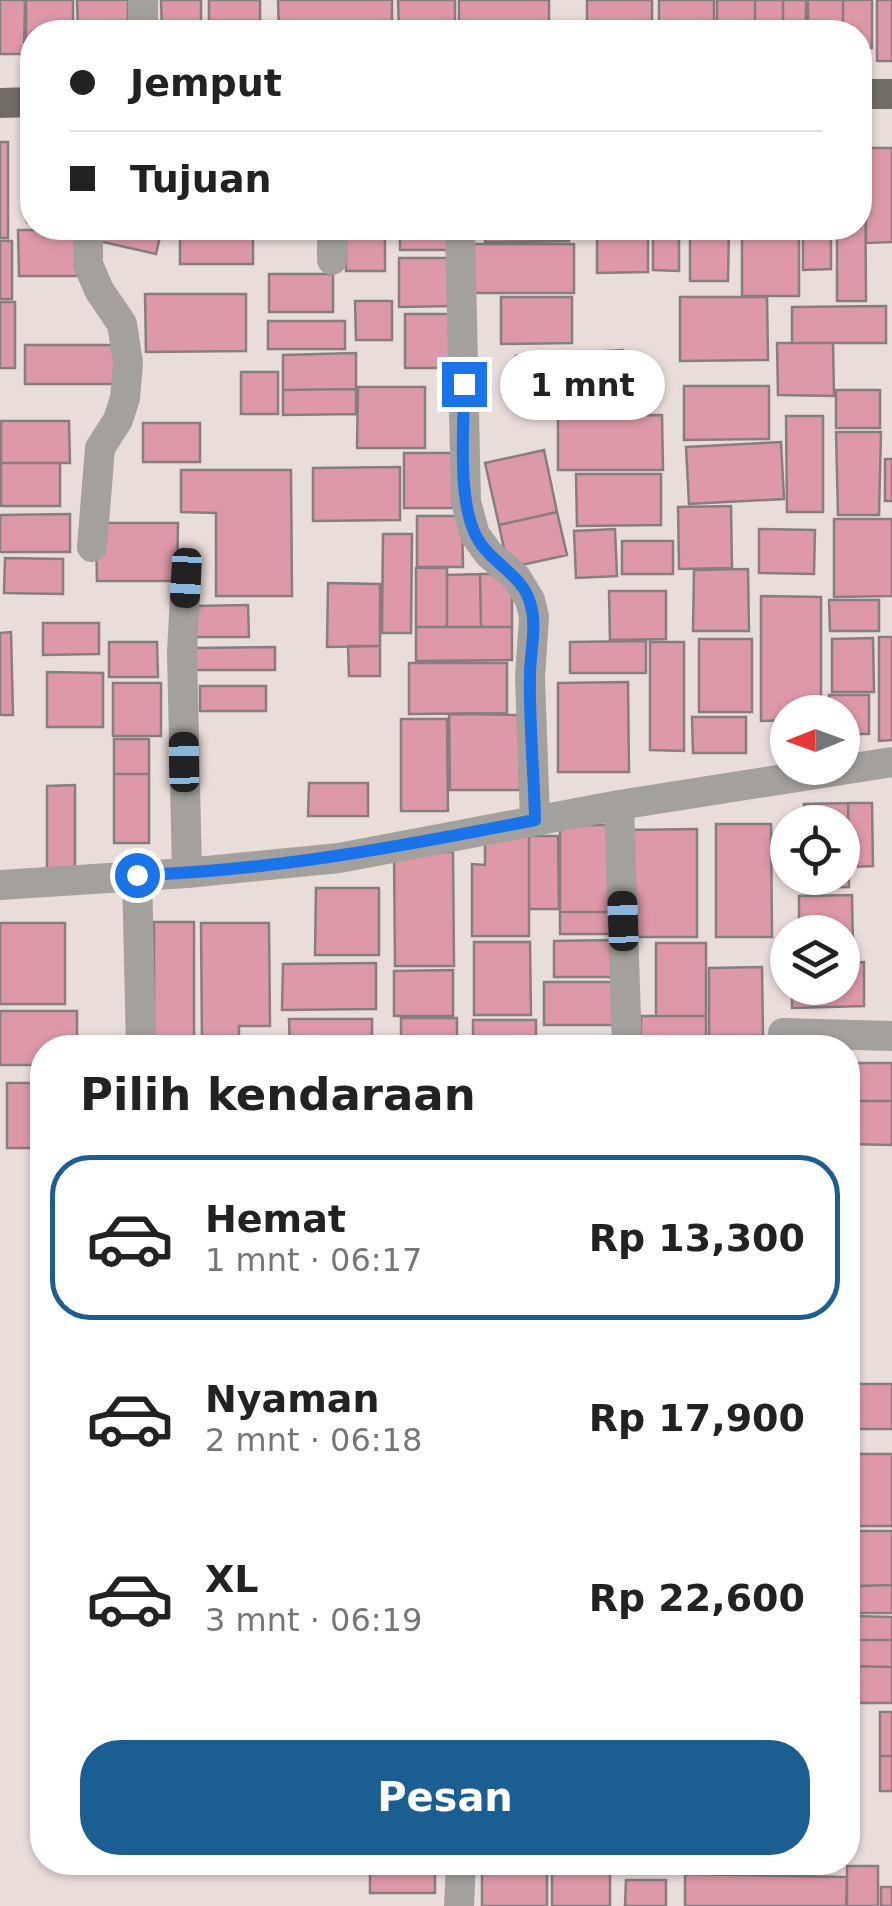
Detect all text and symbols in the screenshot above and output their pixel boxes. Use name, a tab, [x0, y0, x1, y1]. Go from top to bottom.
text: Jemput	[130, 61, 282, 105]
text: Tujuan	[130, 157, 272, 201]
callout: 1 mnt	[499, 349, 664, 419]
route end	[442, 362, 487, 407]
text: 1 mnt	[530, 366, 635, 404]
car	[169, 547, 203, 609]
north arrow	[770, 695, 860, 785]
map controls	[770, 695, 860, 1005]
car	[168, 732, 200, 792]
button: locate	[770, 805, 860, 895]
route start	[115, 853, 160, 898]
car	[607, 890, 639, 952]
button: layers	[770, 915, 860, 1005]
text: Pilih kendaraan	[80, 1068, 476, 1121]
icon: car	[85, 1193, 175, 1283]
text: Hemat	[205, 1197, 346, 1241]
text: Rp 13,300	[589, 1216, 805, 1260]
text: 1 mnt · 06:17	[205, 1241, 422, 1279]
icon: car	[85, 1373, 175, 1463]
text: Nyaman	[205, 1377, 380, 1421]
text: Rp 17,900	[589, 1396, 805, 1440]
text: 2 mnt · 06:18	[205, 1421, 422, 1459]
icon: car	[85, 1553, 175, 1643]
text: XL	[205, 1557, 259, 1601]
text: Rp 22,600	[589, 1576, 805, 1620]
text: 3 mnt · 06:19	[205, 1601, 422, 1639]
button: Pesan	[80, 1740, 810, 1855]

